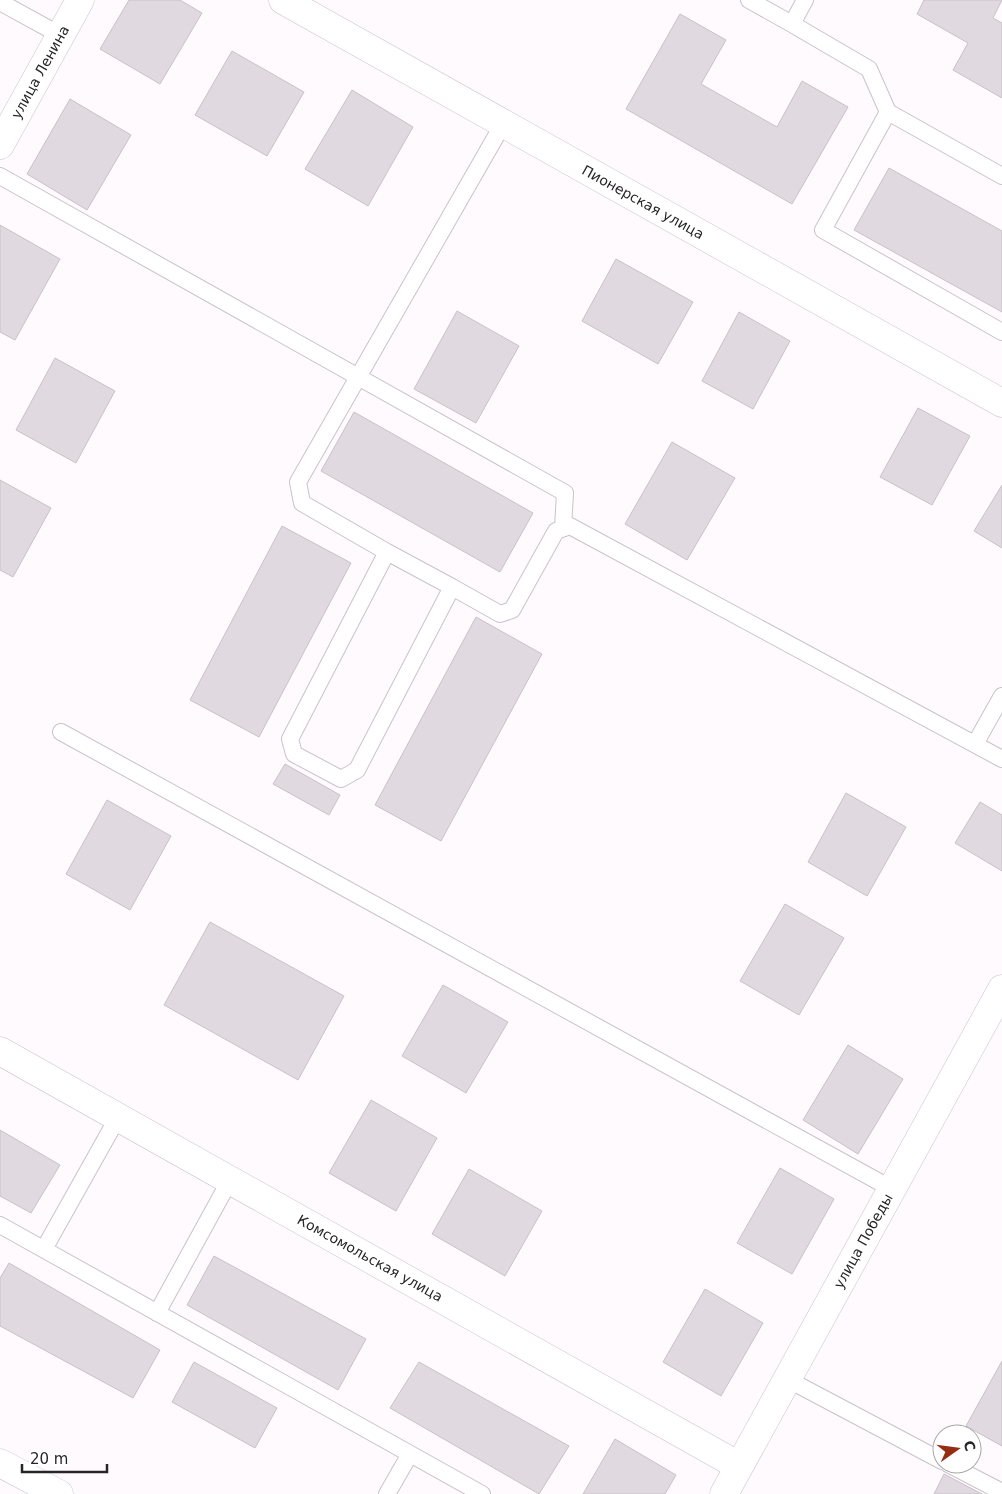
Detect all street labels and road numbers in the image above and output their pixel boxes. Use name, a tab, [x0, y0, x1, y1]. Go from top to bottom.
street label: улица Ленина	[8, 23, 72, 121]
street label: Пионерская улица	[579, 162, 707, 242]
street label: улица Победы	[830, 1191, 896, 1291]
street label: Комсомольская улица	[295, 1211, 445, 1305]

